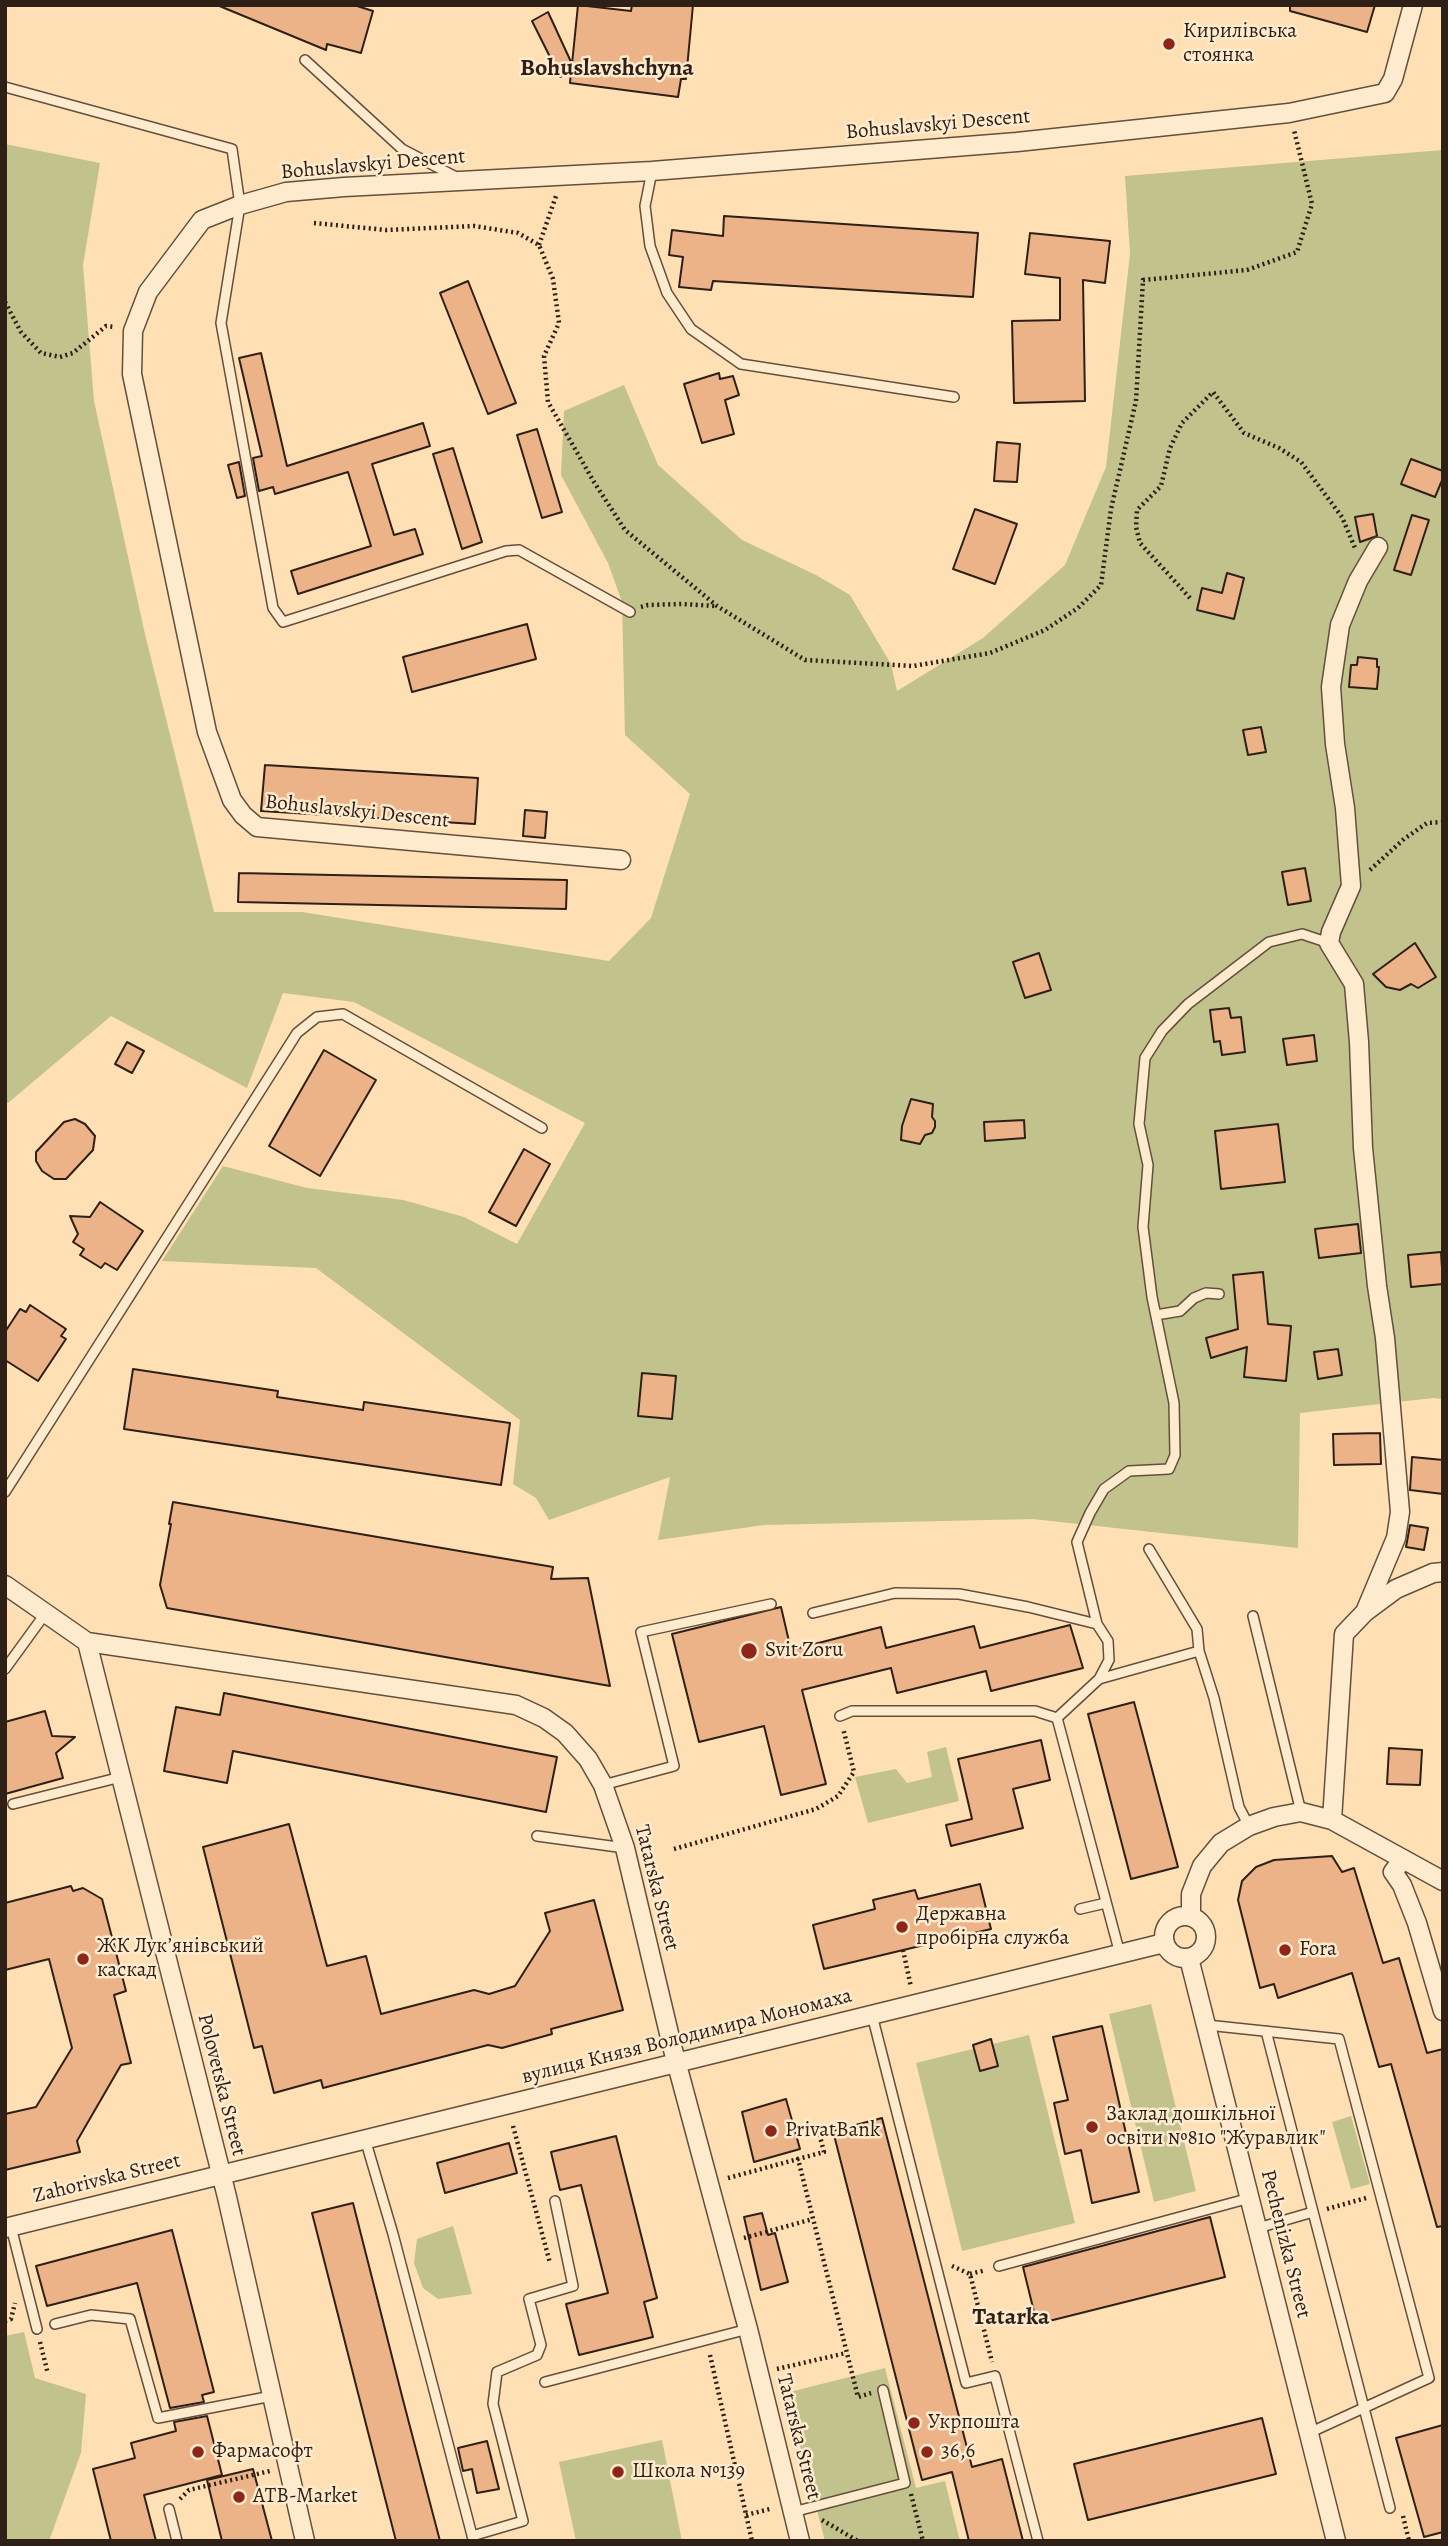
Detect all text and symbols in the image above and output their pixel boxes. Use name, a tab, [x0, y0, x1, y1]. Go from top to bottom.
place label: Кирилівська стоянка	[1183, 19, 1297, 69]
marker: Кирилівська стоянка	[1161, 36, 1177, 52]
district label: Bohuslavshchyna	[520, 55, 694, 83]
street label: Bohuslavskyi Descent	[845, 104, 1031, 146]
street label: Bohuslavskyi Descent	[280, 144, 466, 186]
street label: Bohuslavskyi Descent	[264, 790, 450, 834]
place label: Svit Zoru	[765, 1638, 843, 1664]
marker: Svit Zoru	[739, 1641, 759, 1661]
street label: Tatarska Street	[628, 1822, 684, 1954]
place label: Державна пробірна служба	[916, 1902, 1069, 1952]
marker: Державна пробірна служба	[894, 1919, 910, 1935]
place label: ЖК Лук’янівський каскад	[97, 1934, 264, 1984]
place label: Fora	[1299, 1937, 1337, 1963]
marker: Fora	[1277, 1942, 1293, 1958]
marker: ЖК Лук’янівський каскад	[75, 1951, 91, 1967]
street label: вулиця Князя Володимира Мономаха	[519, 1984, 855, 2090]
street label: Polovetska Street	[191, 2011, 251, 2159]
place label: Заклад дошкільної освіти №810 "Журавлик"	[1106, 2102, 1326, 2152]
place label: PrivatBank	[785, 2118, 880, 2144]
marker: Заклад дошкільної освіти №810 "Журавлик"	[1084, 2119, 1100, 2135]
marker: PrivatBank	[763, 2123, 779, 2139]
street label: Zahorivska Street	[31, 2149, 183, 2209]
street label: Pechenizka Street	[1254, 2167, 1316, 2321]
district label: Tatarka	[972, 2304, 1050, 2332]
street label: Tatarska Street	[770, 2371, 826, 2503]
place label: Укрпошта	[928, 2410, 1020, 2436]
marker: Укрпошта	[906, 2415, 922, 2431]
place label: Фармасофт	[212, 2439, 313, 2465]
place label: 36,6	[941, 2439, 975, 2465]
marker: Фармасофт	[190, 2444, 206, 2460]
marker: 36,6	[919, 2444, 935, 2460]
place label: Школа №139	[632, 2459, 745, 2485]
marker: Школа №139	[610, 2464, 626, 2480]
place label: ATB-Market	[253, 2484, 358, 2510]
marker: ATB-Market	[231, 2489, 247, 2505]

